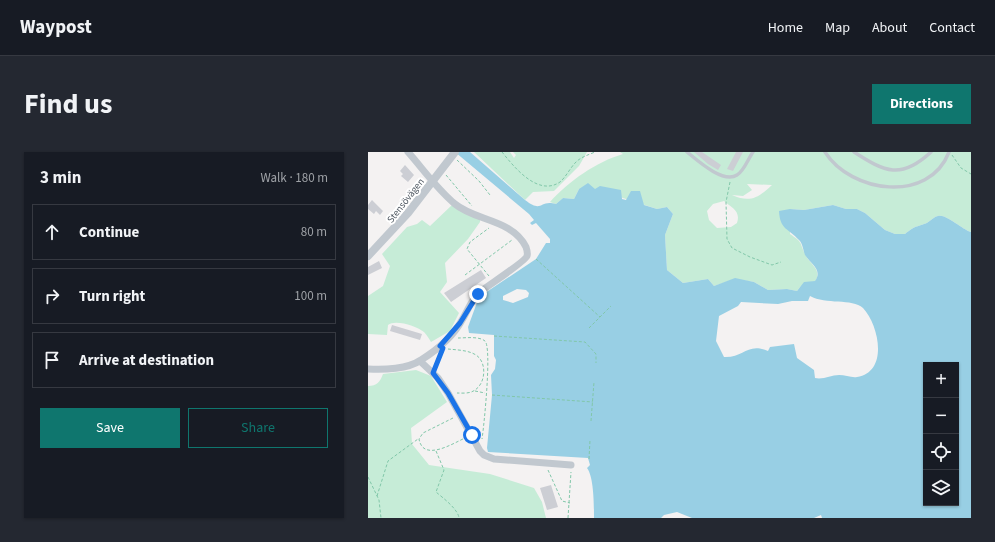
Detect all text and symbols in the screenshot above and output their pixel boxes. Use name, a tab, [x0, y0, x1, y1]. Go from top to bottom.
text: Waypost	[20, 14, 92, 41]
text: Home	[768, 18, 803, 38]
text: Map	[825, 18, 850, 38]
text: About	[872, 18, 907, 38]
text: Contact	[929, 18, 975, 38]
text: Find us	[24, 84, 112, 124]
button: Directions	[872, 84, 971, 124]
text: 3 min	[40, 166, 81, 190]
text: Walk · 180 m	[260, 169, 328, 187]
street label: Stensövägen	[384, 175, 428, 226]
icon: ahead	[41, 221, 63, 243]
text: Continue	[79, 222, 139, 243]
text: 80 m	[301, 223, 327, 241]
icon: right	[41, 285, 63, 307]
route end	[469, 285, 487, 303]
text: Turn right	[79, 286, 145, 307]
text: 100 m	[294, 287, 327, 305]
icon: arrive	[41, 349, 63, 371]
text: Arrive at destination	[79, 350, 214, 371]
map controls	[923, 362, 959, 506]
button: +	[923, 362, 959, 398]
button: −	[923, 398, 959, 434]
button: Save	[40, 408, 180, 448]
button: Share	[188, 408, 328, 448]
route start	[463, 426, 481, 444]
button: locate	[923, 434, 959, 470]
button: layers	[923, 470, 959, 506]

